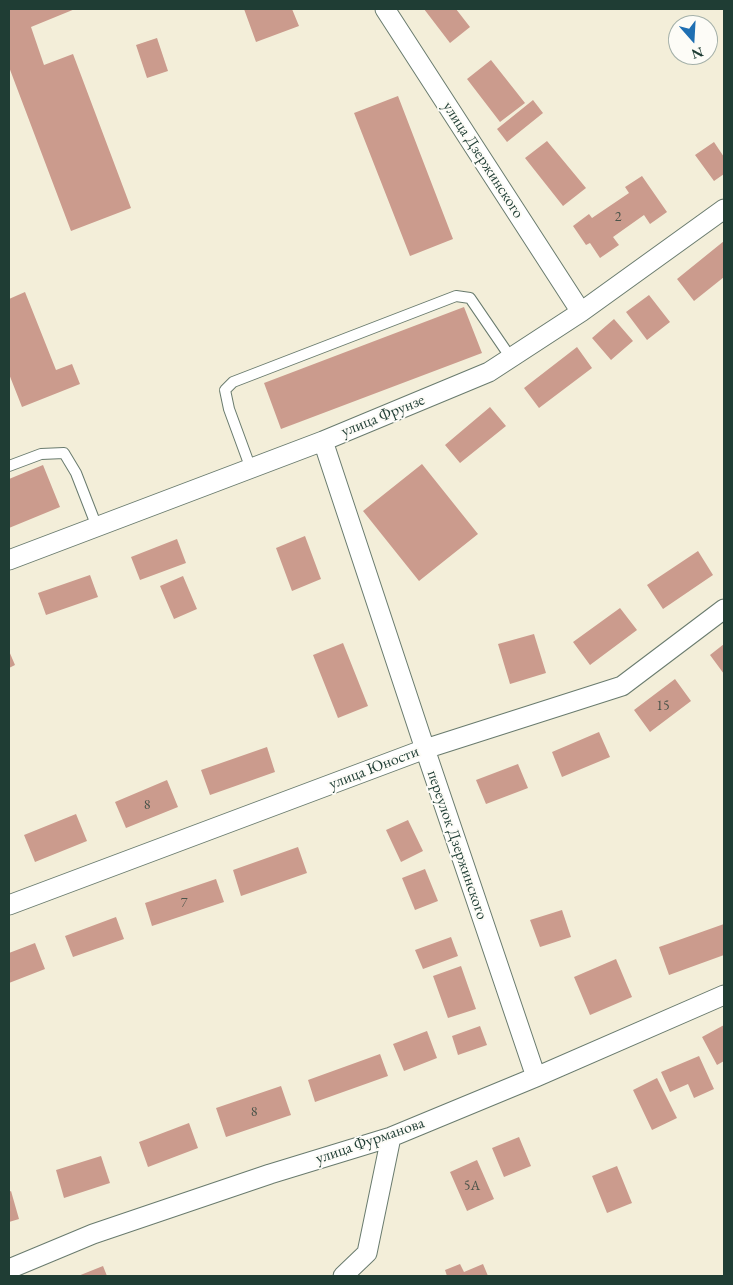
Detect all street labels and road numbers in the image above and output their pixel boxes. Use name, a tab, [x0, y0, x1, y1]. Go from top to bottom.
street label: улица Дзержинского	[438, 98, 528, 222]
street label: улица Фрунзе	[338, 391, 428, 441]
street label: улица Юности	[326, 742, 422, 794]
street label: переулок Дзержинского	[422, 768, 492, 922]
street label: улица Фурманова	[313, 1113, 427, 1169]

